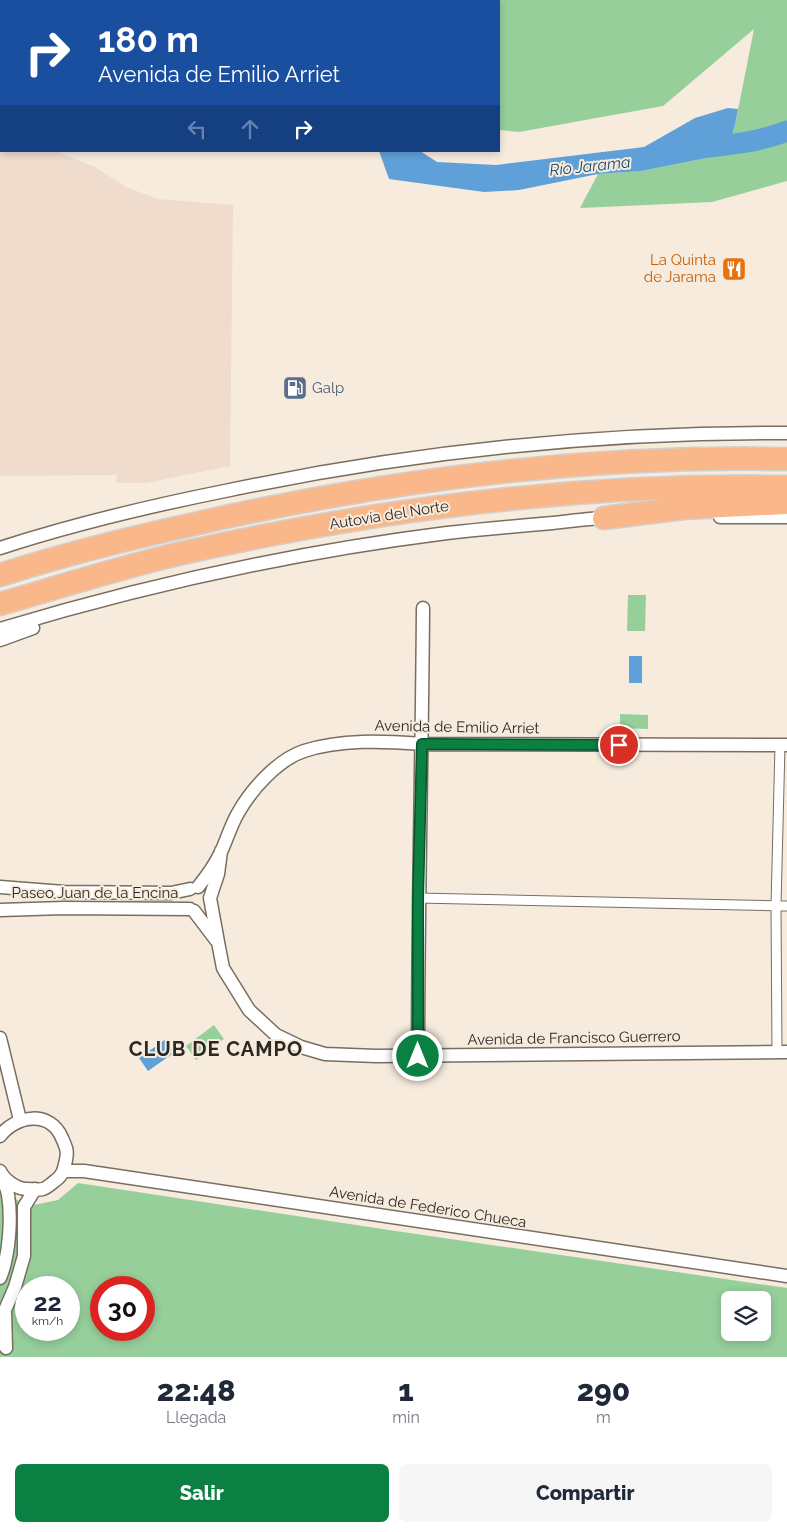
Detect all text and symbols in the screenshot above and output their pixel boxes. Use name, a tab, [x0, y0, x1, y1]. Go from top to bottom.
text: 180 m	[98, 19, 199, 60]
icon: right	[15, 20, 80, 85]
text: Avenida de Emilio Arriet	[98, 61, 340, 87]
icon: left	[183, 115, 211, 143]
icon: ahead	[236, 115, 264, 143]
icon: right	[289, 115, 317, 143]
water label: Río Jarama	[548, 152, 632, 180]
place label: La Quinta de Jarama	[644, 251, 716, 286]
restaurant icon: La Quinta de Jarama	[721, 256, 747, 282]
fuel station icon: Galp	[282, 375, 308, 401]
place label: Galp	[312, 379, 344, 397]
street label: Autovía del Norte	[328, 497, 450, 533]
street label: Avenida de Emilio Arriet	[374, 717, 540, 737]
pin	[598, 724, 640, 766]
icon: arrive	[605, 731, 633, 759]
street label: Paseo Juan de la Encina	[12, 884, 178, 902]
street label: Avenida de Francisco Guerrero	[467, 1027, 681, 1049]
position arrow	[391, 1029, 443, 1081]
district label: CLUB DE CAMPO	[129, 1037, 303, 1061]
street label: Avenida de Federico Chueca	[328, 1183, 528, 1231]
speed limit sign: 30	[90, 1276, 155, 1341]
text: 22	[33, 1287, 62, 1317]
map controls	[721, 1291, 771, 1341]
button: layers	[721, 1291, 771, 1341]
text: km/h	[32, 1314, 63, 1328]
text: 22:48	[157, 1373, 235, 1408]
text: 1	[398, 1373, 414, 1408]
text: 290	[577, 1373, 630, 1408]
text: Llegada	[166, 1408, 226, 1427]
text: min	[392, 1408, 420, 1427]
text: m	[596, 1408, 611, 1427]
button: Salir	[15, 1464, 389, 1522]
button: Compartir	[399, 1464, 772, 1522]

